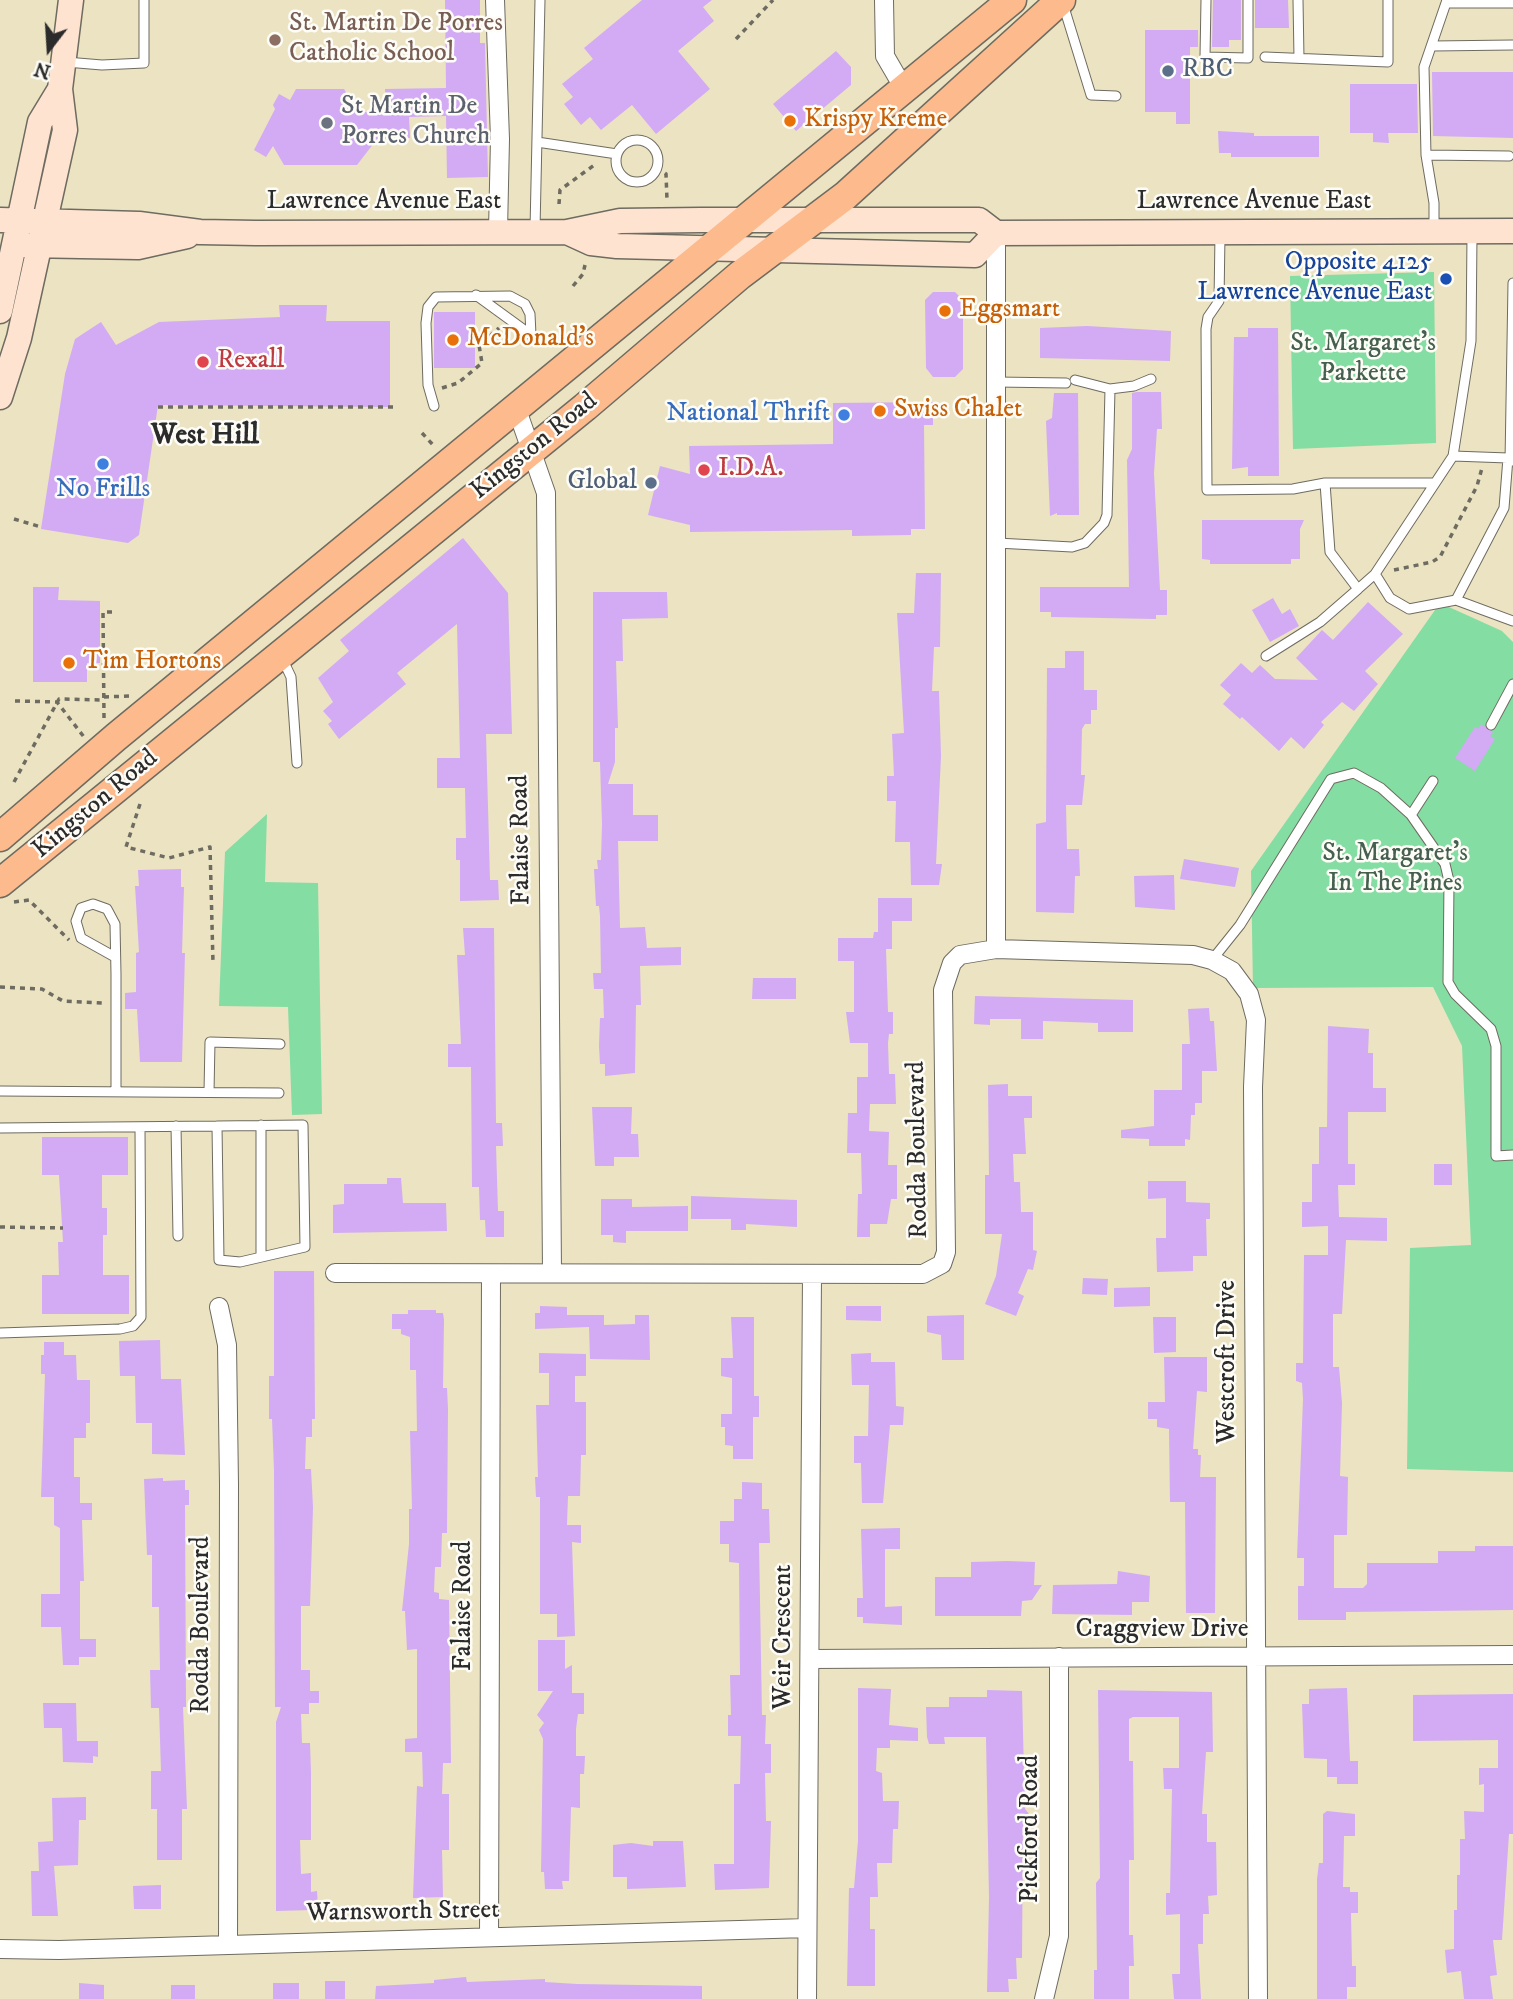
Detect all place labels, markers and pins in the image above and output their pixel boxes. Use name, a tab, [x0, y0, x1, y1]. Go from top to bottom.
place label: St. Martin De Porres Catholic School	[289, 9, 503, 70]
marker: St. Martin De Porres Catholic School	[267, 32, 283, 48]
place label: RBC	[1182, 55, 1233, 87]
marker: RBC	[1160, 63, 1176, 79]
place label: St Martin De Porres Church	[341, 92, 490, 154]
place label: Krispy Kreme	[804, 105, 947, 137]
marker: Krispy Kreme	[782, 113, 798, 129]
marker: St Martin De Porres Church	[319, 115, 335, 131]
place label: Opposite 4125 Lawrence Avenue East	[1197, 248, 1432, 310]
marker: Opposite 4125 Lawrence Avenue East	[1438, 271, 1454, 287]
place label: Eggsmart	[959, 295, 1060, 327]
marker: Eggsmart	[937, 303, 953, 319]
place label: McDonald's	[467, 324, 594, 356]
marker: McDonald's	[445, 332, 461, 348]
place label: Rexall	[217, 346, 284, 378]
marker: Rexall	[195, 354, 211, 370]
place label: Swiss Chalet	[894, 395, 1022, 427]
place label: National Thrift	[666, 399, 830, 431]
marker: Swiss Chalet	[872, 403, 888, 419]
marker: National Thrift	[836, 407, 852, 423]
place label: I.D.A.	[718, 454, 784, 486]
marker: No Frills	[95, 456, 111, 472]
marker: I.D.A.	[696, 462, 712, 478]
place label: Global	[567, 467, 637, 499]
place label: No Frills	[56, 475, 150, 507]
marker: Global	[643, 475, 659, 491]
place label: Tim Hortons	[83, 647, 221, 679]
marker: Tim Hortons	[61, 655, 77, 671]

